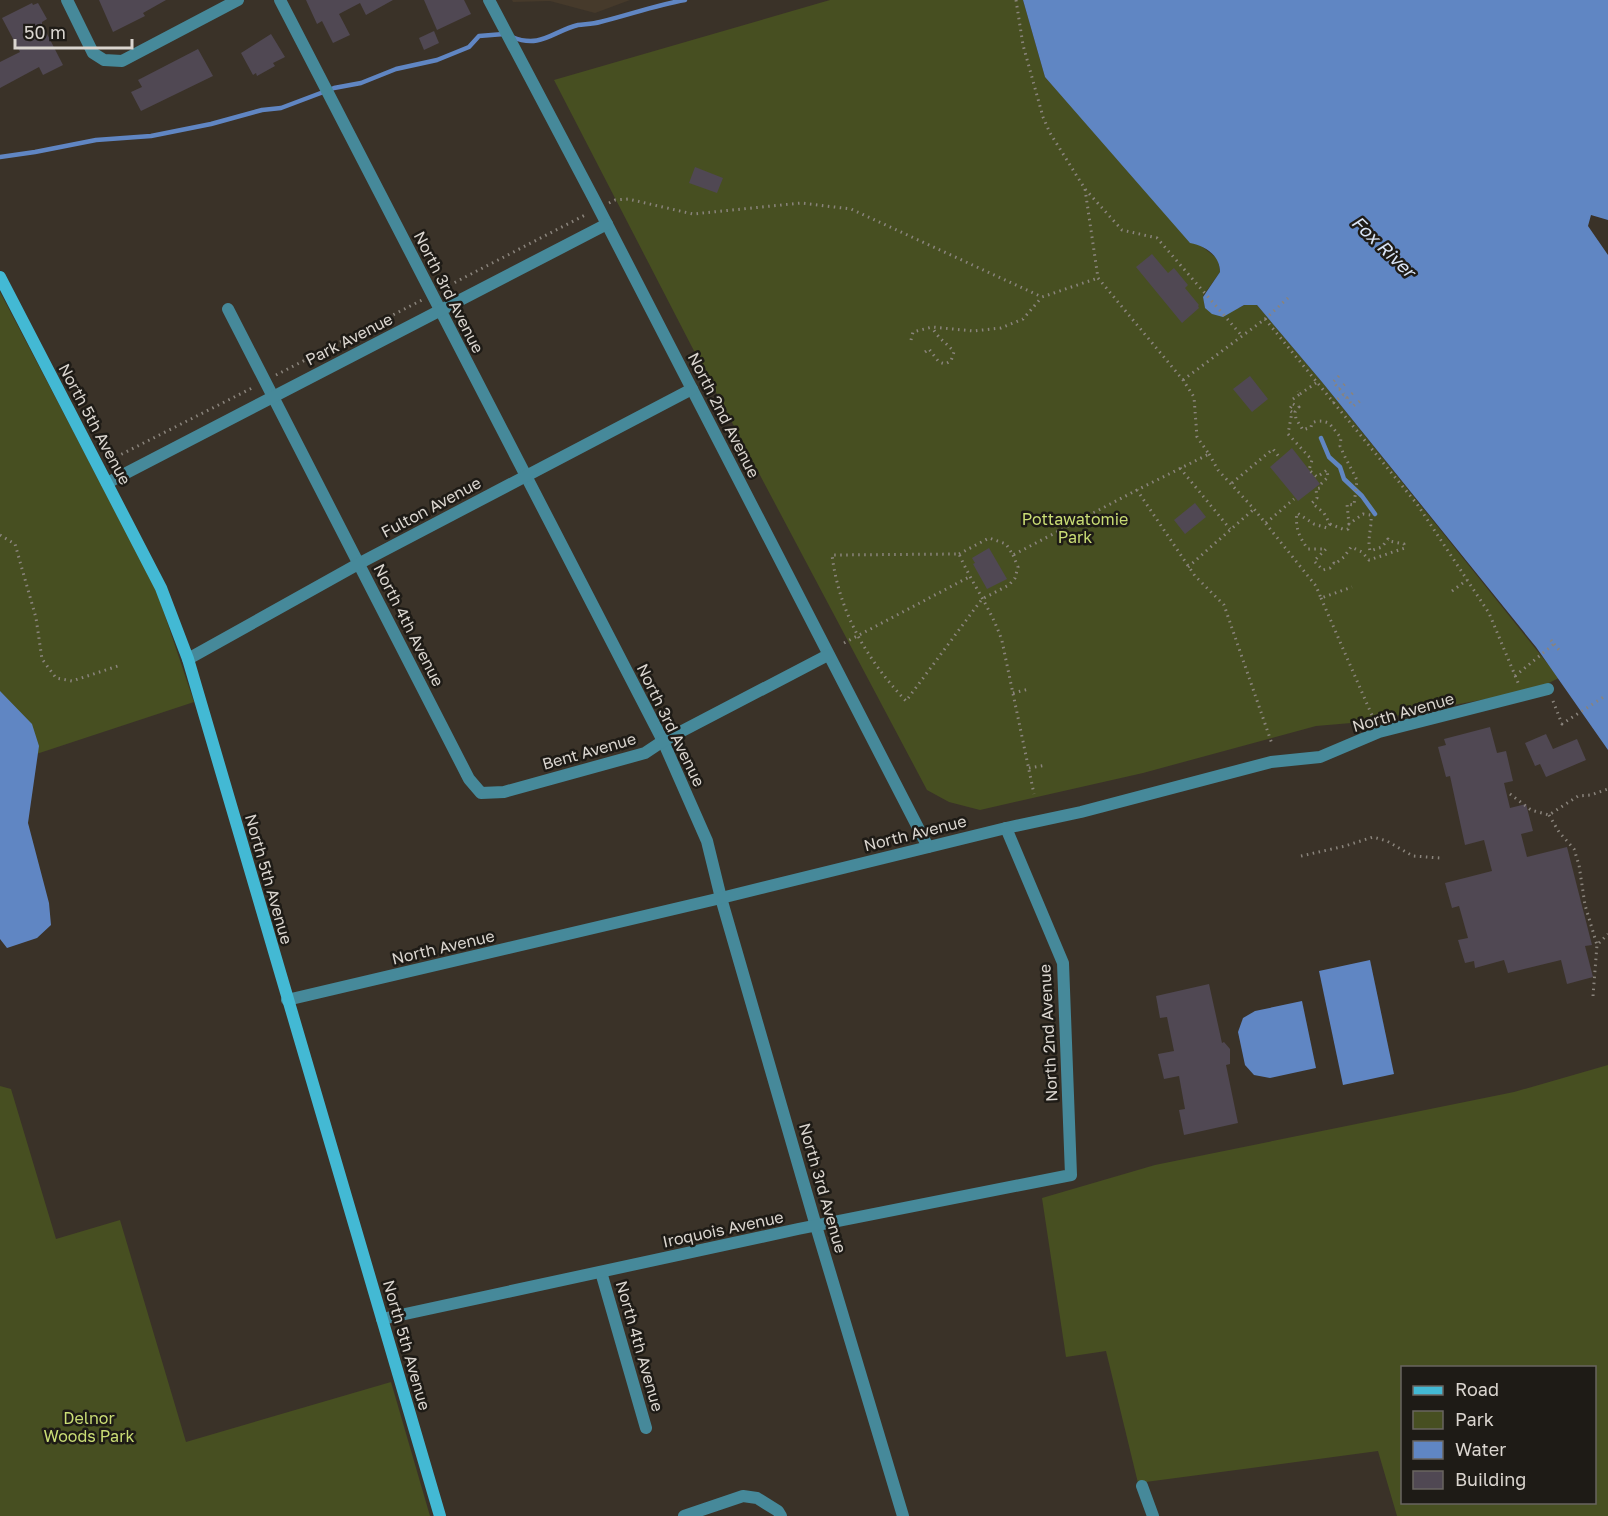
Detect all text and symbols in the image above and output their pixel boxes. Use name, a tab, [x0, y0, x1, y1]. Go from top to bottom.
scale bar	[15, 12, 132, 50]
text: 50 m	[24, 21, 66, 43]
water label: Fox River	[1347, 211, 1422, 284]
street label: North 3rd Avenue	[410, 228, 488, 356]
street label: Park Avenue	[302, 308, 396, 370]
street label: North 2nd Avenue	[684, 349, 764, 481]
street label: North 5th Avenue	[55, 360, 135, 488]
street label: Fulton Avenue	[378, 472, 484, 542]
park label: Pottawatomie Park	[1022, 509, 1128, 547]
street label: North 4th Avenue	[369, 560, 449, 690]
street label: North 3rd Avenue	[633, 660, 709, 790]
street label: North Avenue	[1350, 688, 1456, 736]
street label: Bent Avenue	[540, 728, 638, 774]
street label: North Avenue	[862, 811, 968, 855]
street label: North 5th Avenue	[241, 812, 297, 946]
street label: North Avenue	[390, 925, 496, 969]
street label: North 2nd Avenue	[1034, 964, 1062, 1102]
street label: North 3rd Avenue	[795, 1121, 851, 1255]
street label: Iroquois Avenue	[661, 1206, 785, 1252]
street label: North 5th Avenue	[379, 1278, 435, 1412]
street label: North 4th Avenue	[612, 1278, 668, 1414]
legend	[1401, 1366, 1596, 1504]
text: Road	[1455, 1378, 1499, 1400]
park label: Delnor Woods Park	[44, 1408, 134, 1446]
text: Park	[1455, 1408, 1494, 1430]
text: Water	[1455, 1438, 1506, 1460]
text: Building	[1455, 1468, 1526, 1490]

